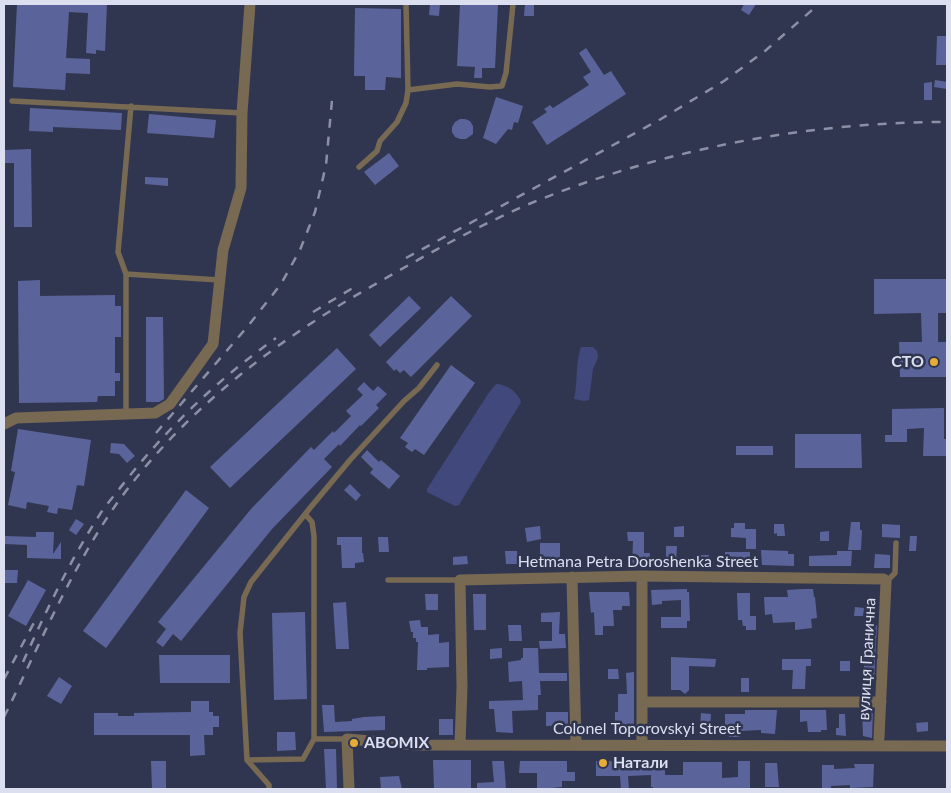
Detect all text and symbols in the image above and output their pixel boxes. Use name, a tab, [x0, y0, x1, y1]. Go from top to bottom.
place label: СТО	[891, 352, 924, 372]
marker: СТО	[928, 356, 940, 368]
street label: Hetmana Petra Doroshenka Street	[518, 552, 758, 572]
street label: вулиця Гранична	[854, 597, 880, 721]
street label: Colonel Toporovskyi Street	[553, 719, 741, 739]
place label: ABOMIX	[364, 733, 429, 753]
marker: ABOMIX	[348, 737, 360, 749]
place label: Натали	[613, 753, 668, 773]
marker: Натали	[597, 757, 609, 769]

